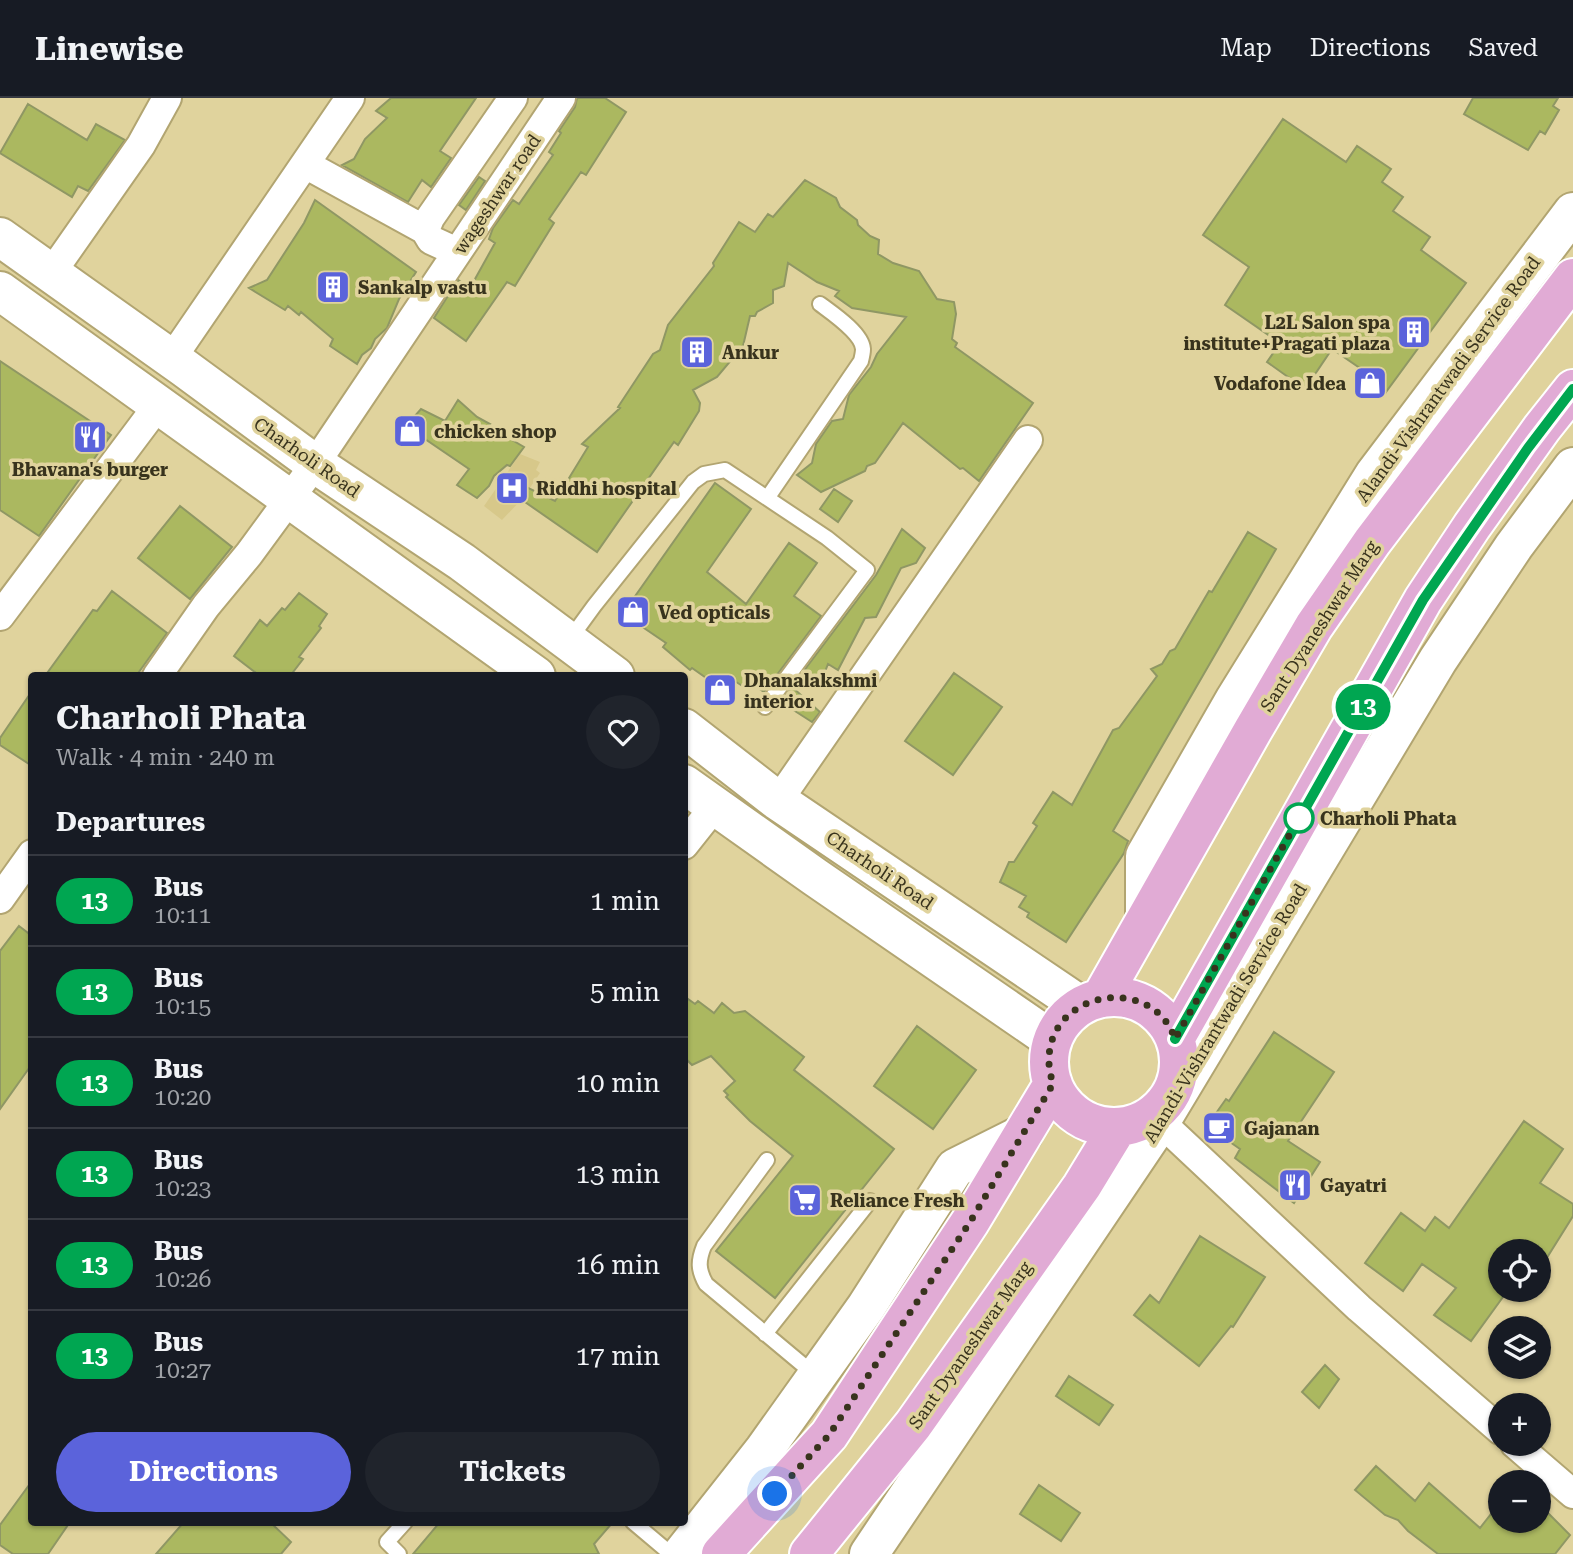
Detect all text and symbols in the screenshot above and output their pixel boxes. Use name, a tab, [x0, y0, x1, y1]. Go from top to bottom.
text: Linewise	[35, 29, 184, 68]
text: Map	[1220, 34, 1272, 62]
text: Directions	[1310, 34, 1430, 62]
text: Saved	[1468, 34, 1538, 62]
street label: wageshwar road	[449, 130, 545, 258]
street label: Alandi-Vishrantwadi Service Road	[1352, 252, 1544, 506]
building icon: Sankalp vastu	[314, 268, 352, 306]
place label: Sankalp vastu	[358, 277, 487, 298]
place label: L2L Salon spa institute+Pragati plaza	[1183, 312, 1390, 354]
building icon: L2L Salon spa institute+Pragati plaza	[1395, 313, 1433, 351]
building icon: Ankur	[678, 333, 716, 371]
place label: Ankur	[722, 342, 779, 363]
shop icon: Vodafone Idea	[1351, 364, 1389, 402]
place label: Vodafone Idea	[1214, 373, 1346, 394]
shop icon: chicken shop	[391, 412, 429, 450]
street label: Charholi Road	[250, 413, 364, 502]
restaurant icon: Bhavana's burger	[71, 418, 109, 456]
place label: chicken shop	[434, 421, 557, 442]
place label: Bhavana's burger	[12, 459, 168, 480]
hospital icon: Riddhi hospital	[493, 469, 531, 507]
place label: Riddhi hospital	[536, 478, 677, 499]
street label: Sant Dyaneshwar Marg	[1256, 536, 1383, 716]
shop icon: Ved opticals	[614, 593, 652, 631]
place label: Ved opticals	[658, 602, 770, 623]
place label: Dhanalakshmi interior	[744, 670, 877, 712]
shop icon: Dhanalakshmi interior	[701, 671, 739, 709]
line badge: 13	[1332, 684, 1394, 730]
text: 13	[1350, 693, 1376, 721]
button: heart	[586, 695, 660, 769]
text: Charholi Phata	[56, 698, 306, 737]
text: Walk · 4 min · 240 m	[56, 744, 275, 771]
marker: Charholi Phata	[1284, 803, 1314, 833]
text: Departures	[56, 807, 205, 837]
place label: Charholi Phata	[1320, 808, 1457, 829]
street label: Charholi Road	[823, 826, 938, 914]
text: Bus	[154, 872, 203, 902]
street label: Alandi-Vishrantwadi Service Road	[1139, 879, 1311, 1146]
text: 1 min	[590, 886, 660, 916]
text: 13	[81, 887, 108, 915]
text: 10:11	[154, 902, 211, 929]
text: Bus	[154, 963, 203, 993]
text: 5 min	[590, 977, 660, 1007]
text: 13	[81, 978, 108, 1006]
text: 10:15	[154, 993, 211, 1020]
text: Bus	[154, 1054, 203, 1084]
text: 10 min	[576, 1068, 660, 1098]
text: 13	[81, 1069, 108, 1097]
text: 10:20	[154, 1084, 211, 1111]
cafe icon: Gajanan	[1200, 1109, 1238, 1147]
place label: Gajanan	[1244, 1118, 1320, 1139]
text: Bus	[154, 1145, 203, 1175]
text: 13 min	[576, 1159, 660, 1189]
text: 13	[81, 1160, 108, 1188]
restaurant icon: Gayatri	[1276, 1166, 1314, 1204]
text: 10:23	[154, 1175, 211, 1202]
place label: Gayatri	[1320, 1175, 1387, 1196]
supermarket icon: Reliance Fresh	[786, 1181, 824, 1219]
place label: Reliance Fresh	[830, 1190, 965, 1211]
text: Bus	[154, 1236, 203, 1266]
map controls	[1488, 1239, 1551, 1533]
button: locate	[1488, 1239, 1551, 1302]
text: 16 min	[576, 1250, 660, 1280]
text: 13	[81, 1251, 108, 1279]
street label: Sant Dyaneshwar Marg	[904, 1256, 1036, 1433]
text: 10:26	[154, 1266, 211, 1293]
button: layers	[1488, 1316, 1551, 1379]
text: Bus	[154, 1327, 203, 1357]
text: 17 min	[576, 1341, 660, 1371]
text: 13	[81, 1342, 108, 1370]
text: 10:27	[154, 1357, 211, 1384]
button: +	[1488, 1393, 1551, 1456]
button: Directions	[56, 1432, 351, 1512]
button: Tickets	[365, 1432, 660, 1512]
button: −	[1488, 1470, 1551, 1533]
your location	[757, 1476, 792, 1511]

